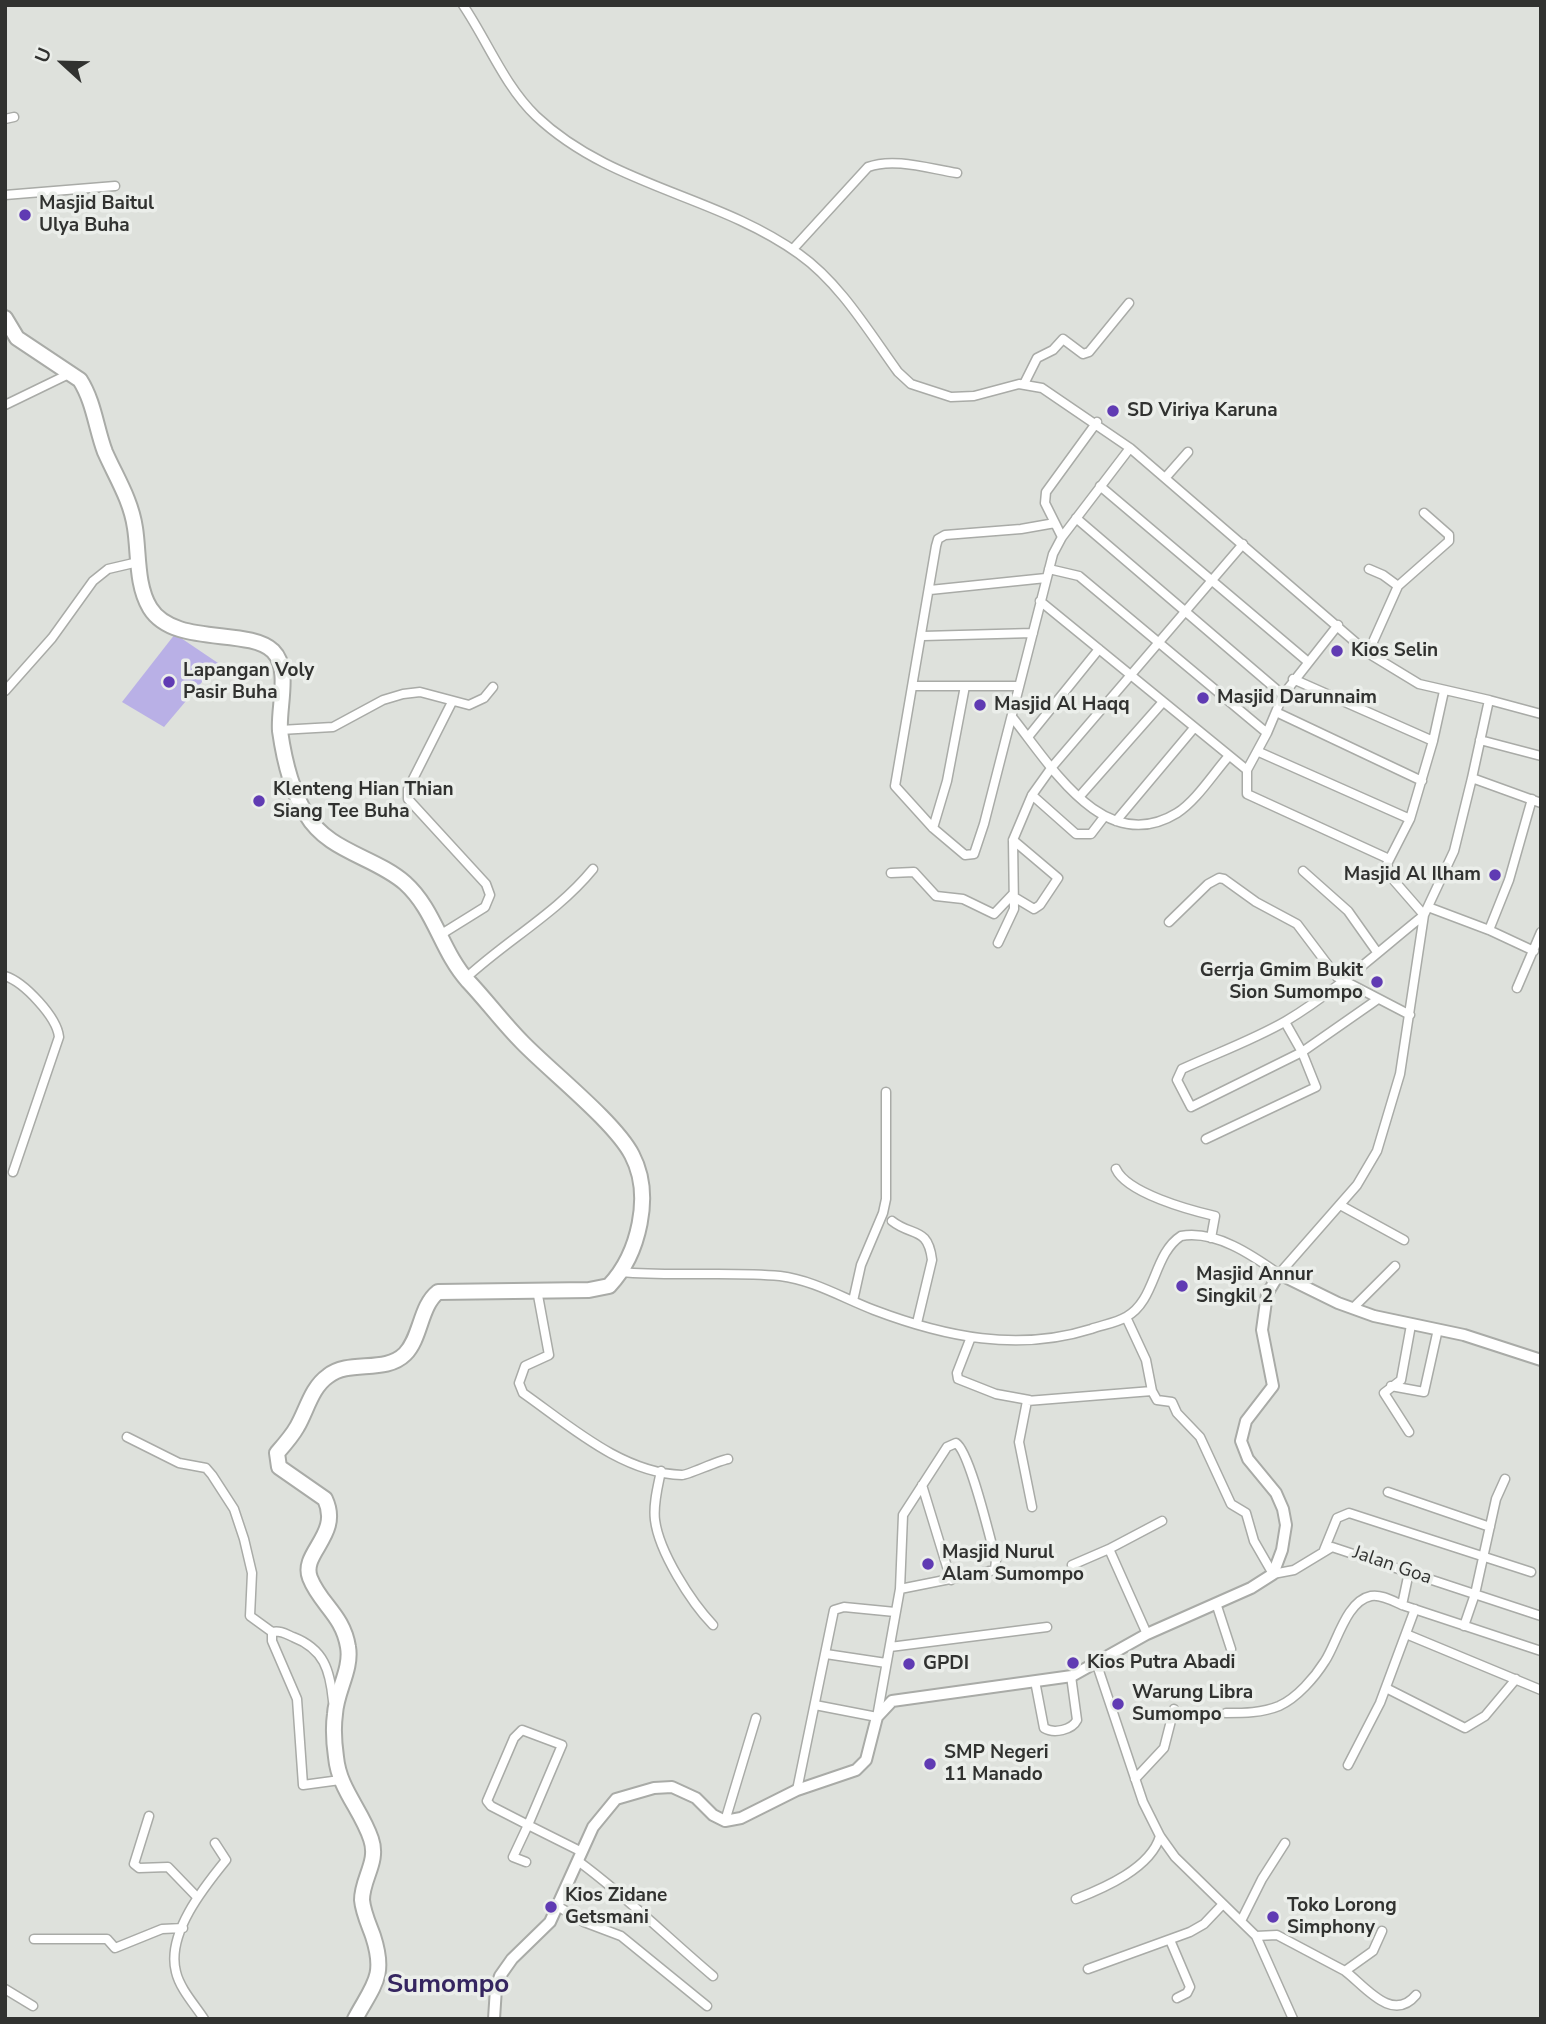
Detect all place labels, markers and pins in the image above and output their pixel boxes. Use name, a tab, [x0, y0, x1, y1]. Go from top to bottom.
place label: Masjid Baitul Ulya Buha	[39, 193, 154, 237]
marker: Masjid Baitul Ulya Buha	[17, 207, 33, 223]
place label: SD Viriya Karuna	[1127, 400, 1278, 422]
marker: SD Viriya Karuna	[1105, 403, 1121, 419]
place label: Kios Selin	[1351, 640, 1438, 662]
marker: Kios Selin	[1329, 643, 1345, 659]
place label: Lapangan Voly Pasir Buha	[183, 660, 314, 704]
marker: Lapangan Voly Pasir Buha	[161, 674, 177, 690]
place label: Masjid Darunnaim	[1217, 687, 1377, 709]
marker: Masjid Darunnaim	[1195, 690, 1211, 706]
place label: Masjid Al Haqq	[994, 694, 1130, 716]
marker: Masjid Al Haqq	[972, 697, 988, 713]
place label: Klenteng Hian Thian Siang Tee Buha	[273, 779, 454, 823]
marker: Klenteng Hian Thian Siang Tee Buha	[251, 793, 267, 809]
place label: Masjid Al Ilham	[1344, 864, 1481, 886]
marker: Masjid Al Ilham	[1487, 867, 1503, 883]
place label: Gerrja Gmim Bukit Sion Sumompo	[1200, 960, 1363, 1004]
marker: Gerrja Gmim Bukit Sion Sumompo	[1369, 974, 1385, 990]
place label: Masjid Annur Singkil 2	[1196, 1264, 1313, 1308]
marker: Masjid Annur Singkil 2	[1174, 1278, 1190, 1294]
place label: Masjid Nurul Alam Sumompo	[942, 1542, 1084, 1586]
marker: Masjid Nurul Alam Sumompo	[920, 1556, 936, 1572]
place label: Kios Putra Abadi	[1087, 1652, 1235, 1674]
place label: GPDI	[923, 1653, 969, 1675]
marker: Kios Putra Abadi	[1065, 1655, 1081, 1671]
marker: GPDI	[901, 1656, 917, 1672]
place label: Warung Libra Sumompo	[1132, 1682, 1253, 1726]
marker: Warung Libra Sumompo	[1110, 1696, 1126, 1712]
place label: SMP Negeri 11 Manado	[944, 1742, 1049, 1786]
marker: SMP Negeri 11 Manado	[922, 1756, 938, 1772]
place label: Kios Zidane Getsmani	[565, 1885, 667, 1929]
place label: Toko Lorong Simphony	[1287, 1895, 1397, 1939]
marker: Kios Zidane Getsmani	[543, 1899, 559, 1915]
marker: Toko Lorong Simphony	[1265, 1909, 1281, 1925]

